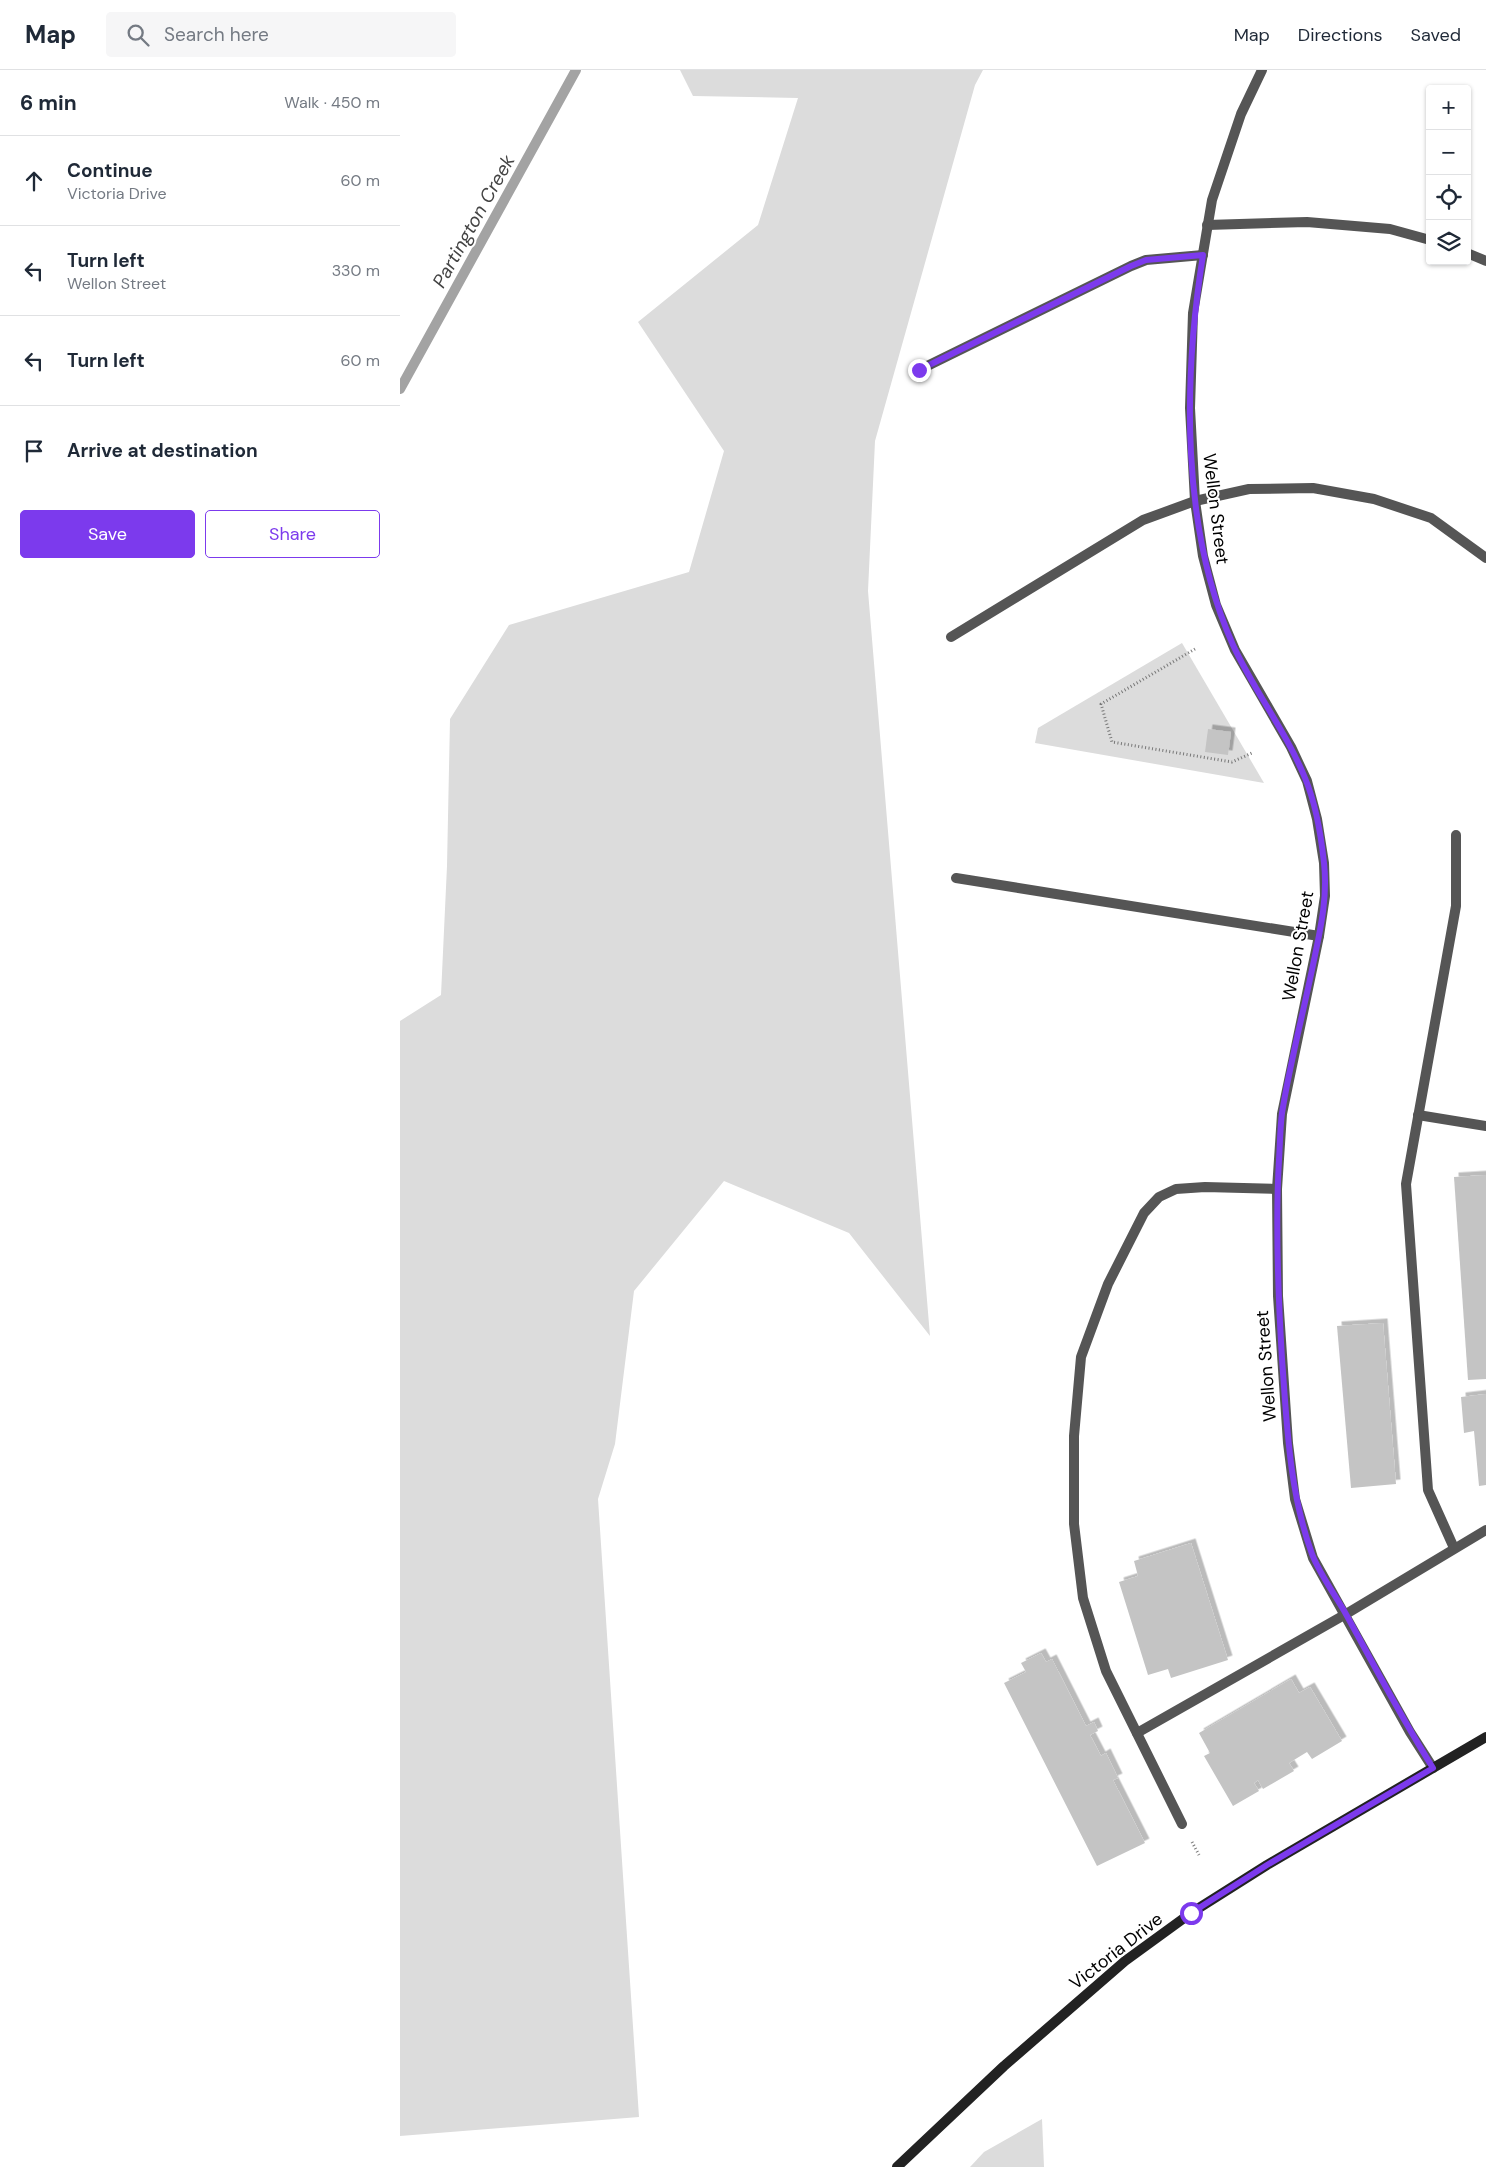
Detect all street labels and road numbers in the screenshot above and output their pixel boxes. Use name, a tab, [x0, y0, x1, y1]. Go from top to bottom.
street label: Wellon Street	[1197, 452, 1235, 566]
street label: Wellon Street	[1276, 889, 1320, 1003]
street label: Wellon Street	[1250, 1310, 1282, 1422]
street label: Victoria Drive	[1064, 1907, 1168, 1995]

